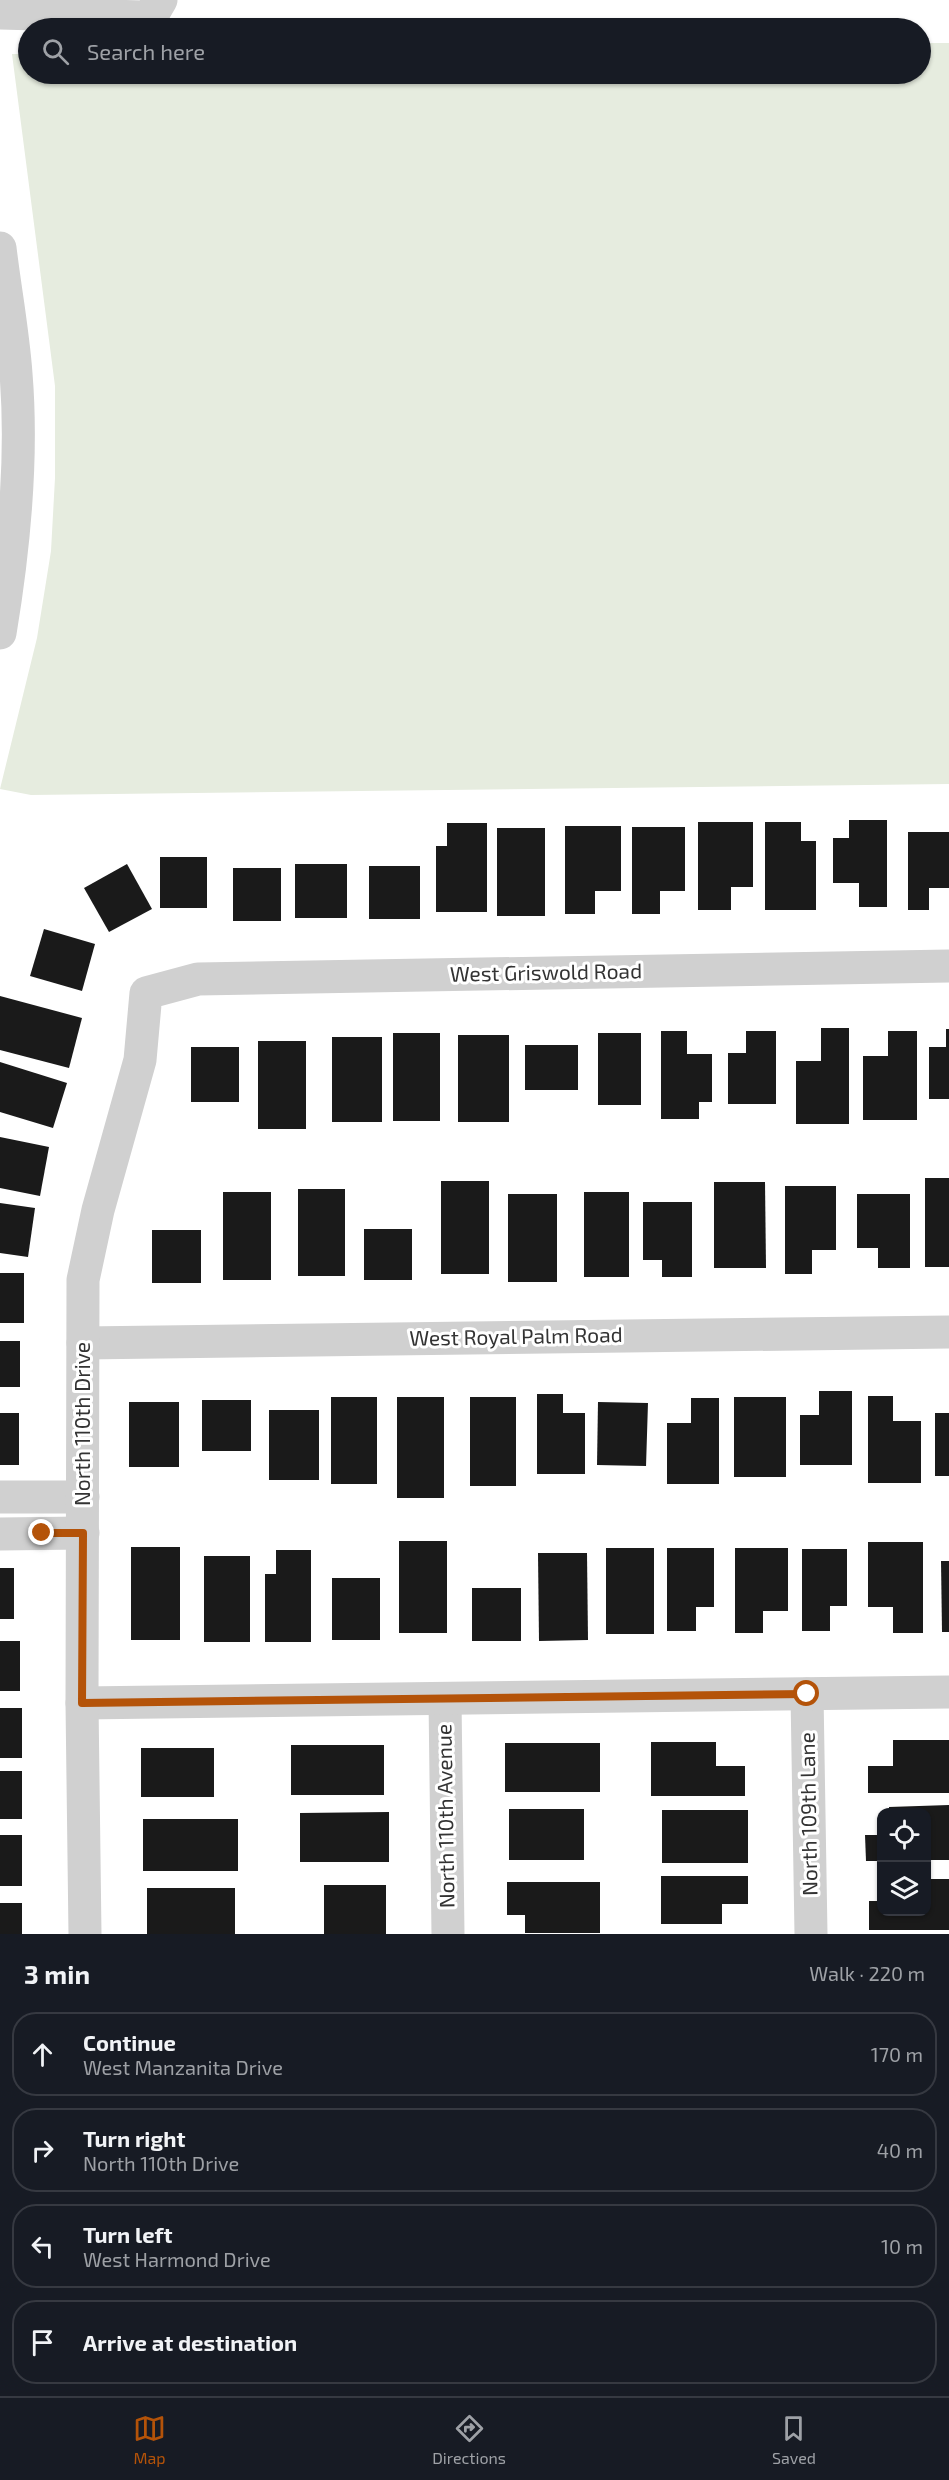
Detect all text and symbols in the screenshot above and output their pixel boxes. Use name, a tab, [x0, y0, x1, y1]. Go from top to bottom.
search box	[18, 18, 931, 84]
icon: search	[39, 35, 72, 68]
text: Search here	[87, 38, 205, 64]
street label: West Griswold Road	[450, 957, 642, 986]
street label: West Royal Palm Road	[409, 1321, 623, 1350]
street label: North 110th Drive	[69, 1342, 94, 1506]
route end	[28, 1519, 54, 1545]
route start	[793, 1680, 819, 1706]
street label: North 110th Avenue	[430, 1724, 459, 1908]
street label: North 109th Lane	[794, 1732, 821, 1896]
map controls	[877, 1808, 931, 1916]
button: locate	[877, 1808, 931, 1862]
button: layers	[877, 1862, 931, 1916]
text: 3 min	[24, 1958, 90, 1989]
text: Walk · 220 m	[809, 1961, 925, 1985]
text: Continue	[83, 2029, 176, 2055]
icon: ahead	[26, 2038, 59, 2071]
text: 170 m	[871, 2042, 923, 2066]
text: West Manzanita Drive	[83, 2055, 283, 2079]
text: Turn right	[83, 2125, 185, 2151]
icon: right	[26, 2134, 59, 2167]
text: 40 m	[877, 2138, 923, 2162]
text: North 110th Drive	[83, 2151, 239, 2175]
text: Turn left	[83, 2221, 172, 2247]
icon: left	[26, 2230, 59, 2263]
text: 10 m	[881, 2234, 923, 2258]
text: West Harmond Drive	[83, 2247, 271, 2271]
icon: arrive	[26, 2326, 59, 2359]
text: Arrive at destination	[83, 2329, 297, 2355]
tab: Map	[133, 2412, 166, 2467]
tab: Directions	[432, 2412, 506, 2467]
tab: Saved	[772, 2412, 816, 2467]

